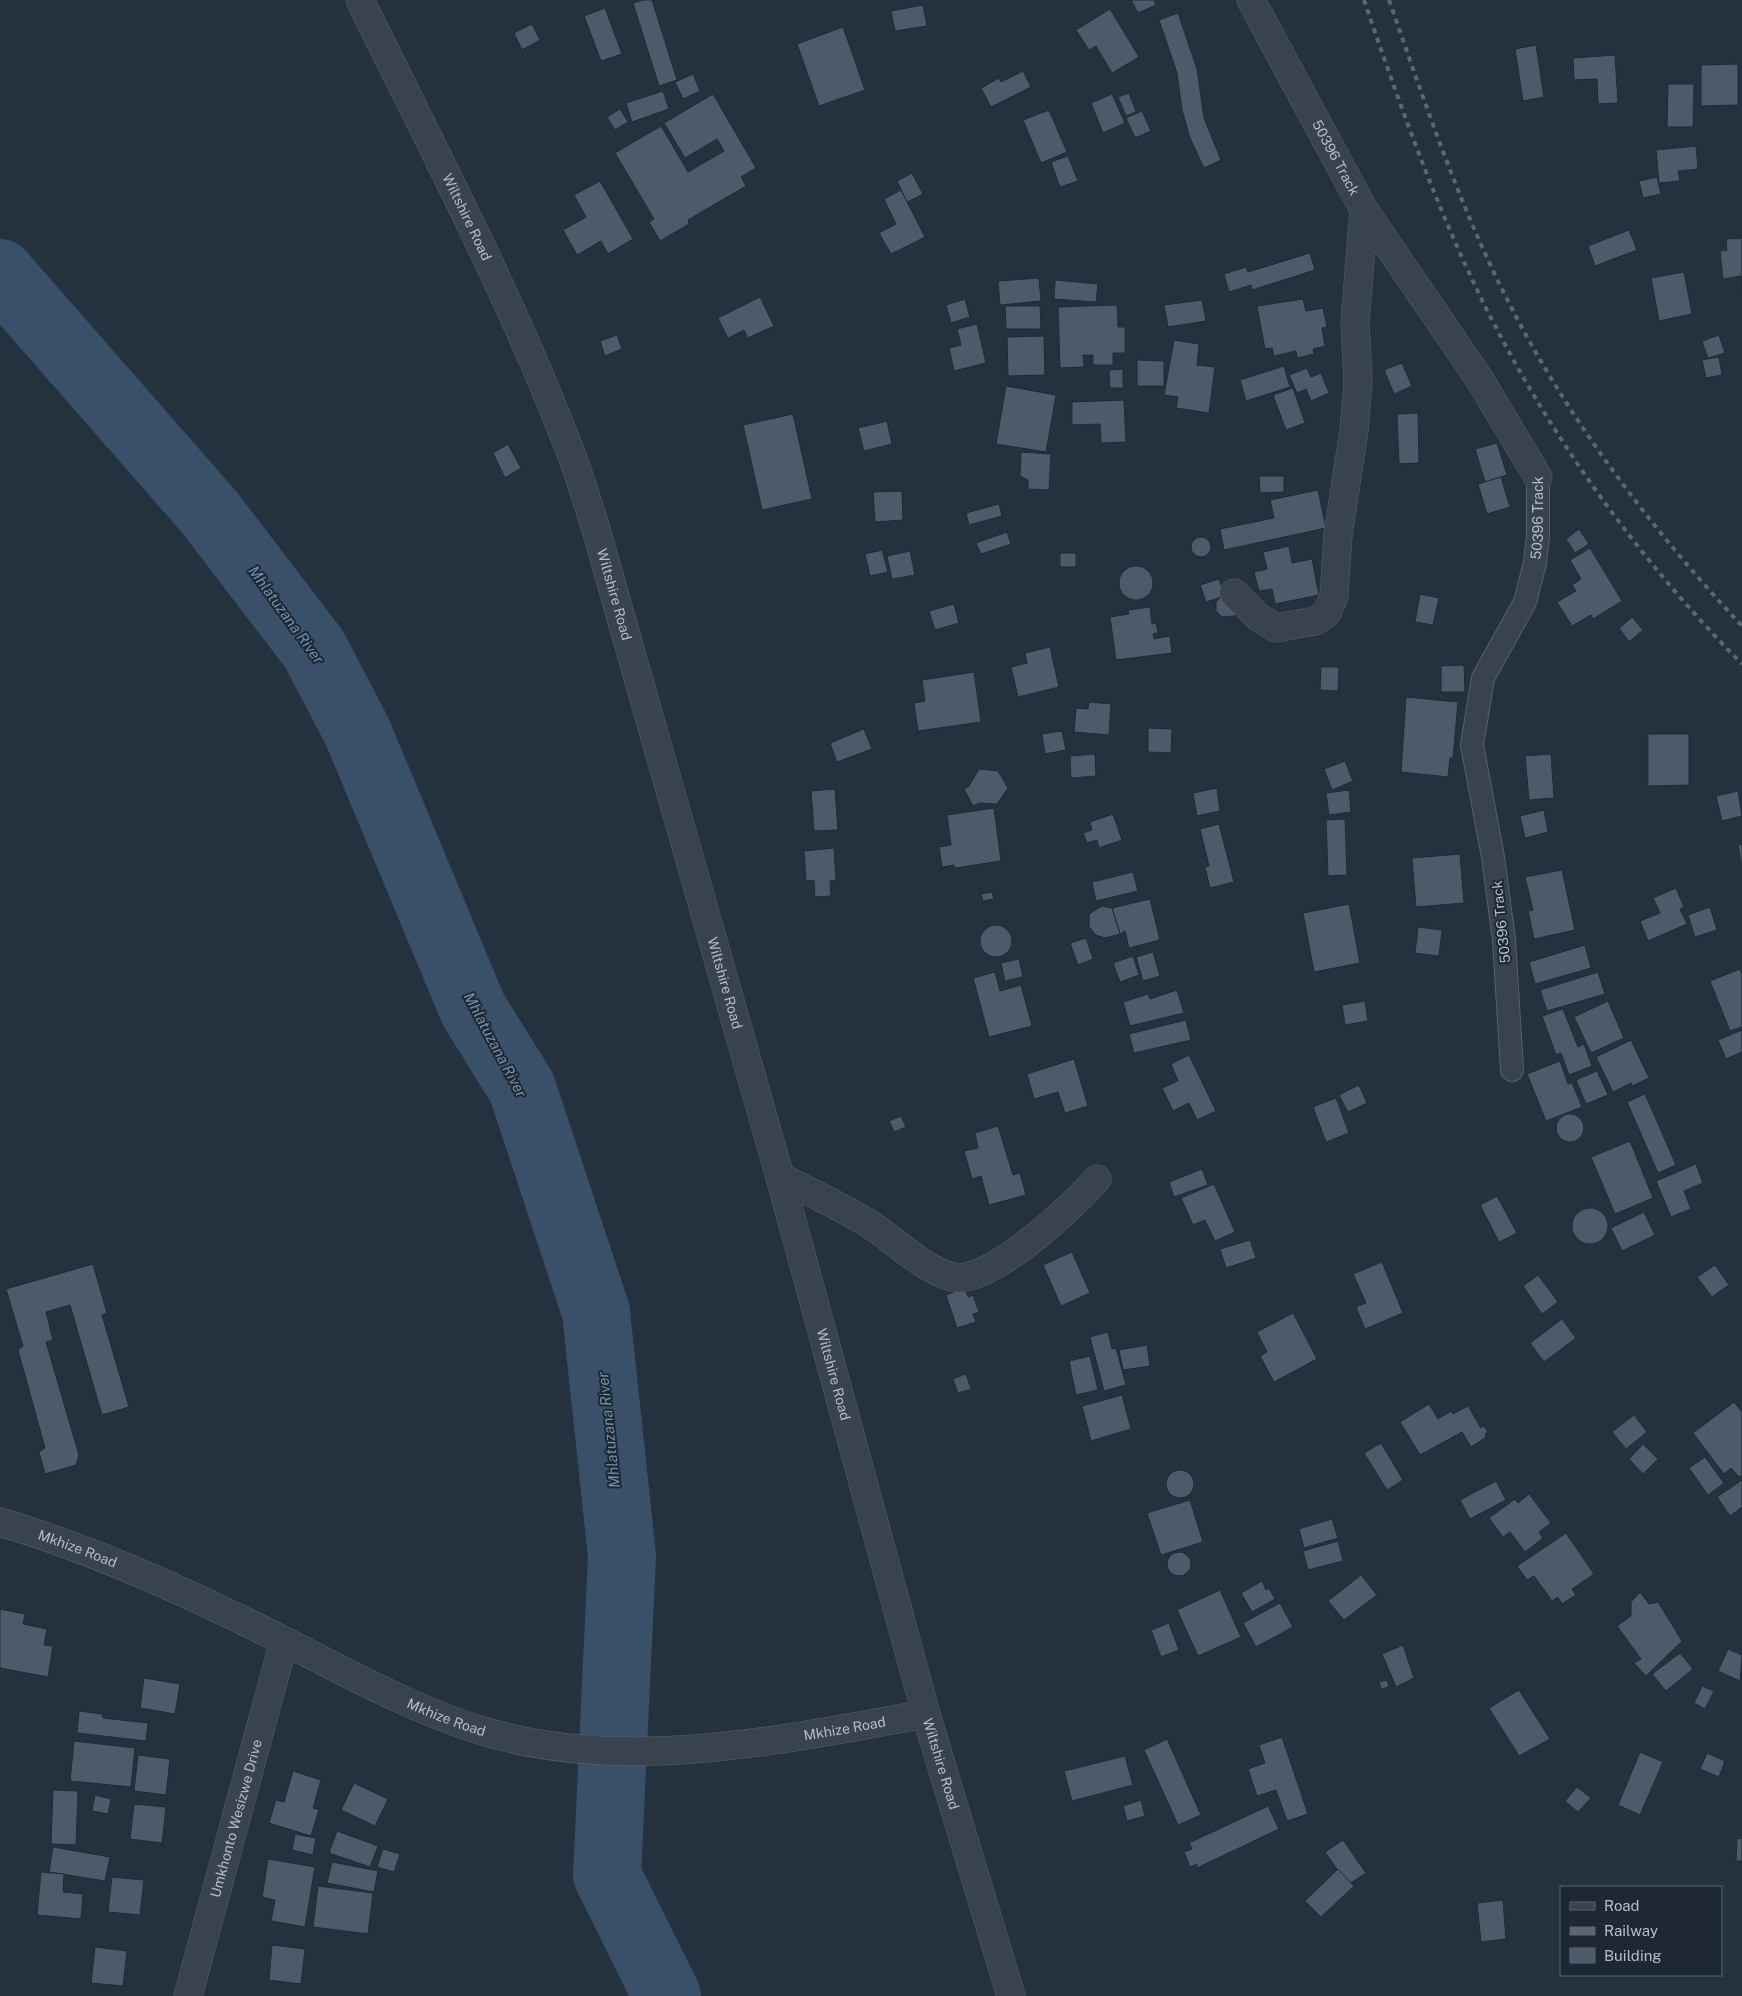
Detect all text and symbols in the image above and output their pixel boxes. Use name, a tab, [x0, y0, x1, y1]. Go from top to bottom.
street label: 50396 Track	[1309, 117, 1363, 198]
street label: Wiltshire Road	[439, 171, 495, 263]
street label: 50396 Track	[1527, 476, 1546, 560]
street label: Wiltshire Road	[594, 547, 635, 642]
water label: Mhlatuzana River	[245, 563, 328, 667]
street label: 50396 Track	[1489, 880, 1513, 964]
street label: Wiltshire Road	[704, 935, 746, 1031]
water label: Mhlatuzana River	[461, 989, 530, 1101]
street label: Wiltshire Road	[814, 1327, 854, 1422]
water label: Mhlatuzana River	[594, 1371, 623, 1489]
street label: Mkhize Road	[36, 1527, 119, 1571]
street label: Mkhize Road	[405, 1695, 488, 1739]
street label: Mkhize Road	[802, 1714, 887, 1744]
street label: Wiltshire Road	[920, 1716, 962, 1811]
street label: Umkhonto Wesizwe Drive	[207, 1737, 265, 1899]
legend	[1560, 1886, 1722, 1976]
text: Road	[1604, 1897, 1640, 1914]
text: Railway	[1604, 1922, 1658, 1939]
text: Building	[1604, 1947, 1662, 1964]

